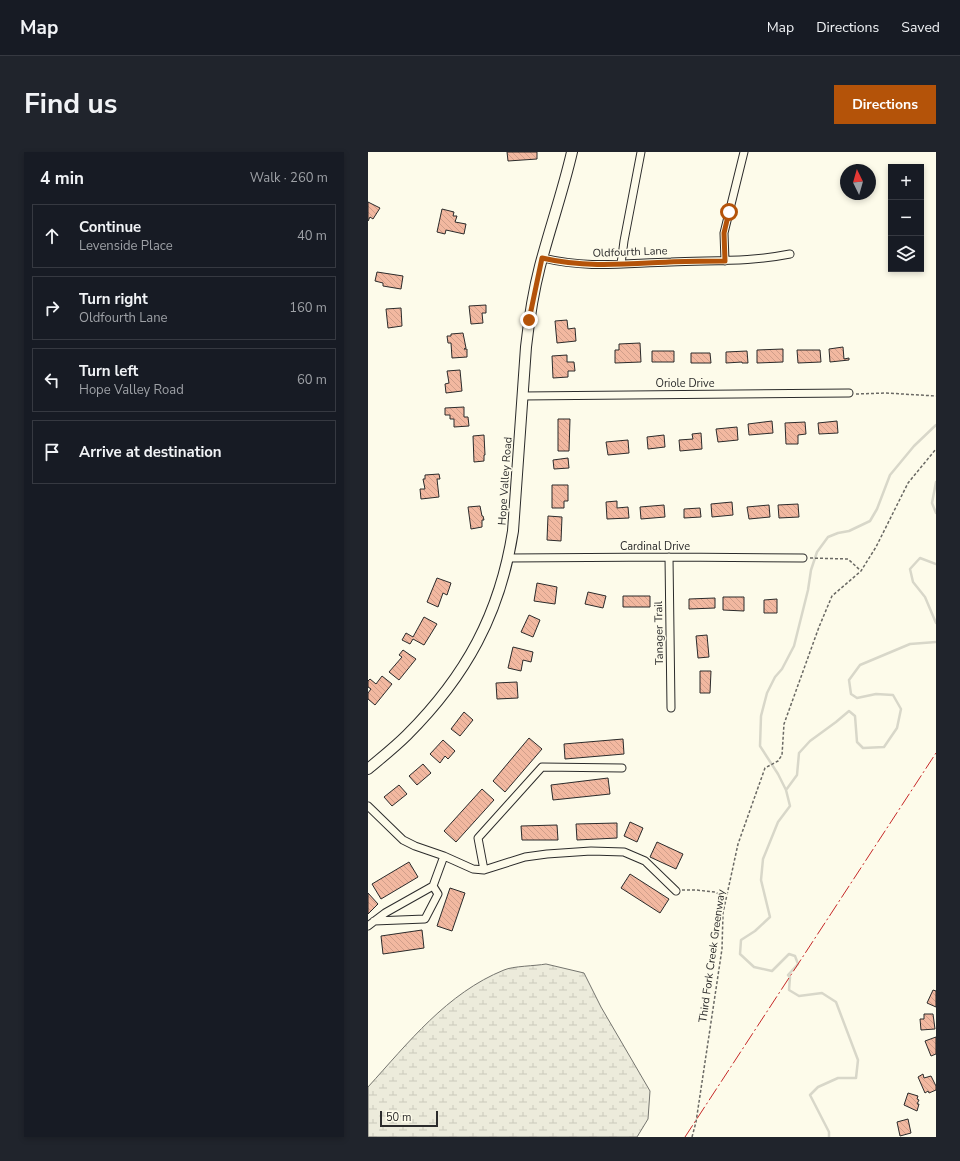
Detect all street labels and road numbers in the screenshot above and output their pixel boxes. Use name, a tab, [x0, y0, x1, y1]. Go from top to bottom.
street label: Oldfourth Lane	[592, 243, 668, 261]
street label: Oriole Drive	[655, 376, 715, 391]
street label: Hope Valley Road	[494, 436, 516, 526]
street label: Cardinal Drive	[620, 539, 690, 554]
street label: Tanager Trail	[651, 600, 667, 665]
street label: Third Fork Creek Greenway	[695, 888, 729, 1024]

